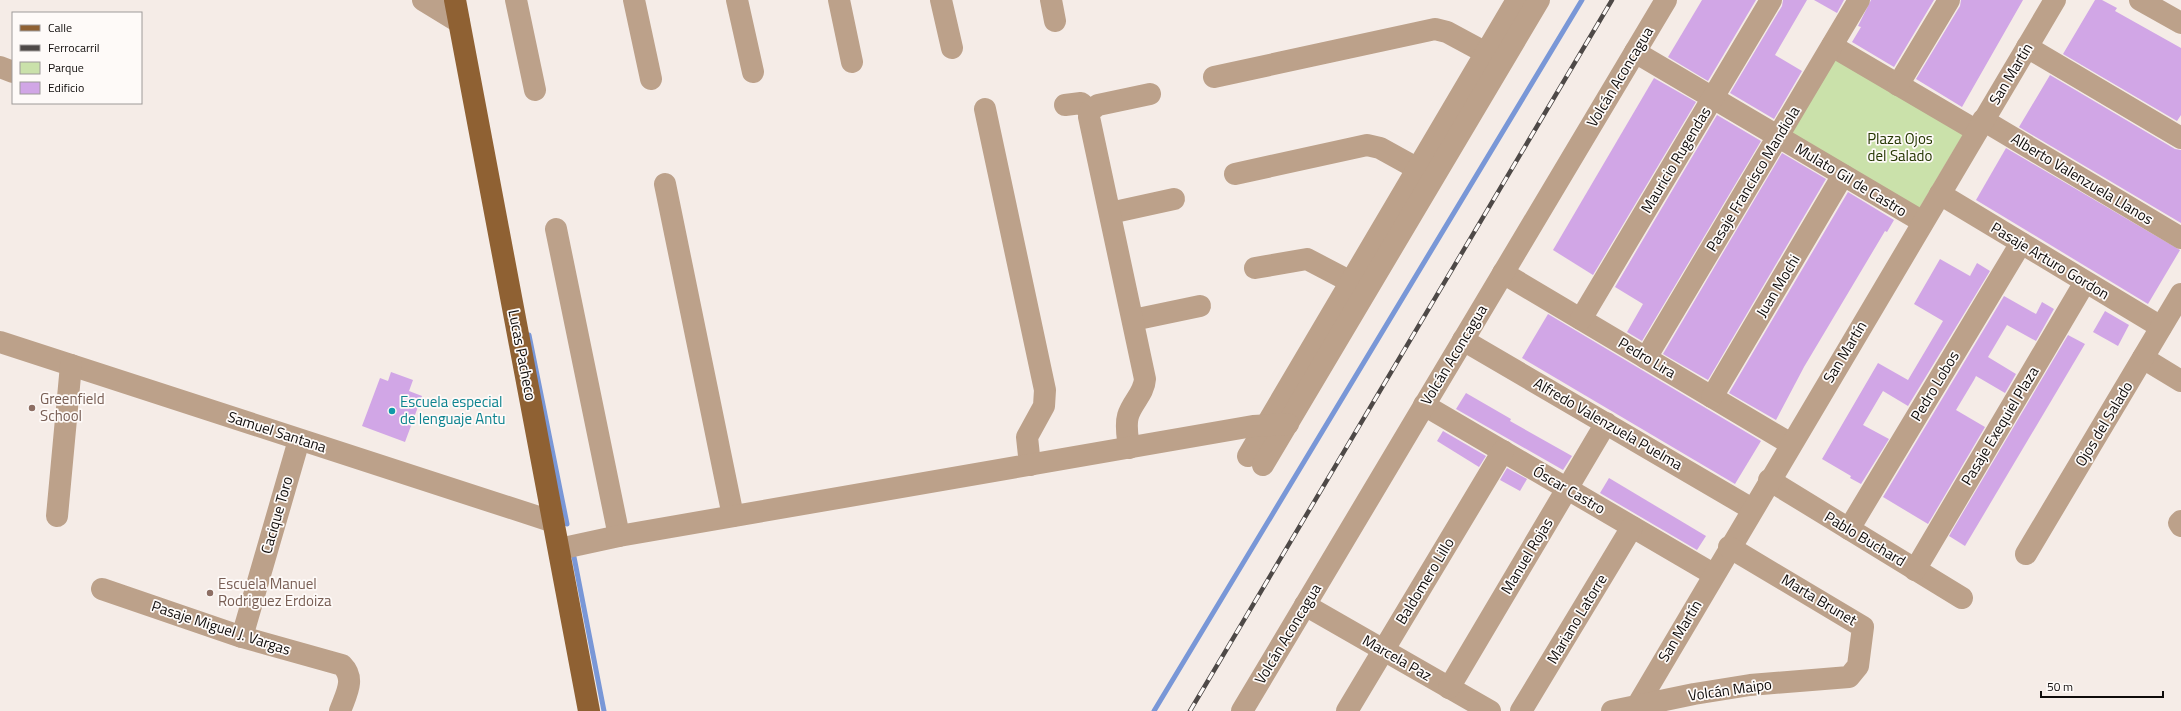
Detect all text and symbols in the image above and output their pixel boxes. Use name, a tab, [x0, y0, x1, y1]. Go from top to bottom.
legend	[12, 12, 142, 104]
text: Calle	[48, 18, 72, 37]
street label: Volcán Aconcagua	[1580, 22, 1659, 131]
text: Ferrocarril	[48, 38, 100, 57]
street label: San Martín	[1983, 38, 2038, 109]
text: Parque	[48, 58, 84, 77]
text: Edificio	[48, 78, 84, 97]
street label: Pasaje Francisco Mandiola	[1700, 101, 1805, 256]
street label: Mauricio Rugendas	[1635, 102, 1716, 217]
park label: Plaza Ojos del Salado	[1867, 127, 1933, 167]
street label: Alberto Valenzuela Llanos	[2007, 127, 2158, 230]
street label: Mulato Gil de Castro	[1791, 137, 1912, 222]
street label: Pasaje Arturo Gordon	[1987, 216, 2114, 305]
street label: Juan Mochi	[1750, 250, 1805, 321]
street label: Volcán Aconcagua	[1414, 300, 1493, 409]
street label: Lucas Pacheco	[502, 307, 543, 402]
street label: San Martín	[1817, 316, 1872, 387]
street label: Pedro Lira	[1614, 331, 1681, 384]
street label: Pedro Lobos	[1905, 346, 1965, 425]
street label: Pasaje Exequiel Plaza	[1955, 361, 2044, 490]
street label: Alfredo Valenzuela Puelma	[1529, 371, 1687, 476]
street label: Ojos del Salado	[2069, 377, 2138, 471]
place label: Greenfield School	[40, 387, 105, 427]
place label: Escuela especial de lenguaje Antu	[400, 390, 505, 430]
marker: Greenfield School	[27, 403, 37, 413]
street label: Samuel Santana	[225, 405, 330, 458]
marker: Escuela especial de lenguaje Antu	[387, 406, 397, 416]
street label: Óscar Castro	[1529, 460, 1610, 520]
street label: Cacique Toro	[254, 473, 299, 556]
street label: Pablo Buchard	[1820, 505, 1910, 572]
street label: Manuel Rojas	[1495, 513, 1558, 598]
street label: Baldomero Lillo	[1390, 533, 1460, 629]
street label: Marta Brunet	[1777, 568, 1862, 632]
street label: Mariano Latorre	[1541, 569, 1612, 668]
place label: Escuela Manuel Rodriguez Erdoiza	[218, 572, 332, 612]
street label: Volcán Aconcagua	[1248, 579, 1327, 688]
marker: Escuela Manuel Rodriguez Erdoiza	[205, 588, 215, 598]
street label: Pasaje Miguel J. Vargas	[149, 594, 294, 661]
street label: San Martín	[1652, 595, 1707, 666]
street label: Marcela Paz	[1358, 628, 1436, 687]
street label: Volcán Maipo	[1687, 672, 1773, 707]
scale bar	[2041, 673, 2163, 699]
text: 50 m	[2047, 677, 2073, 696]

